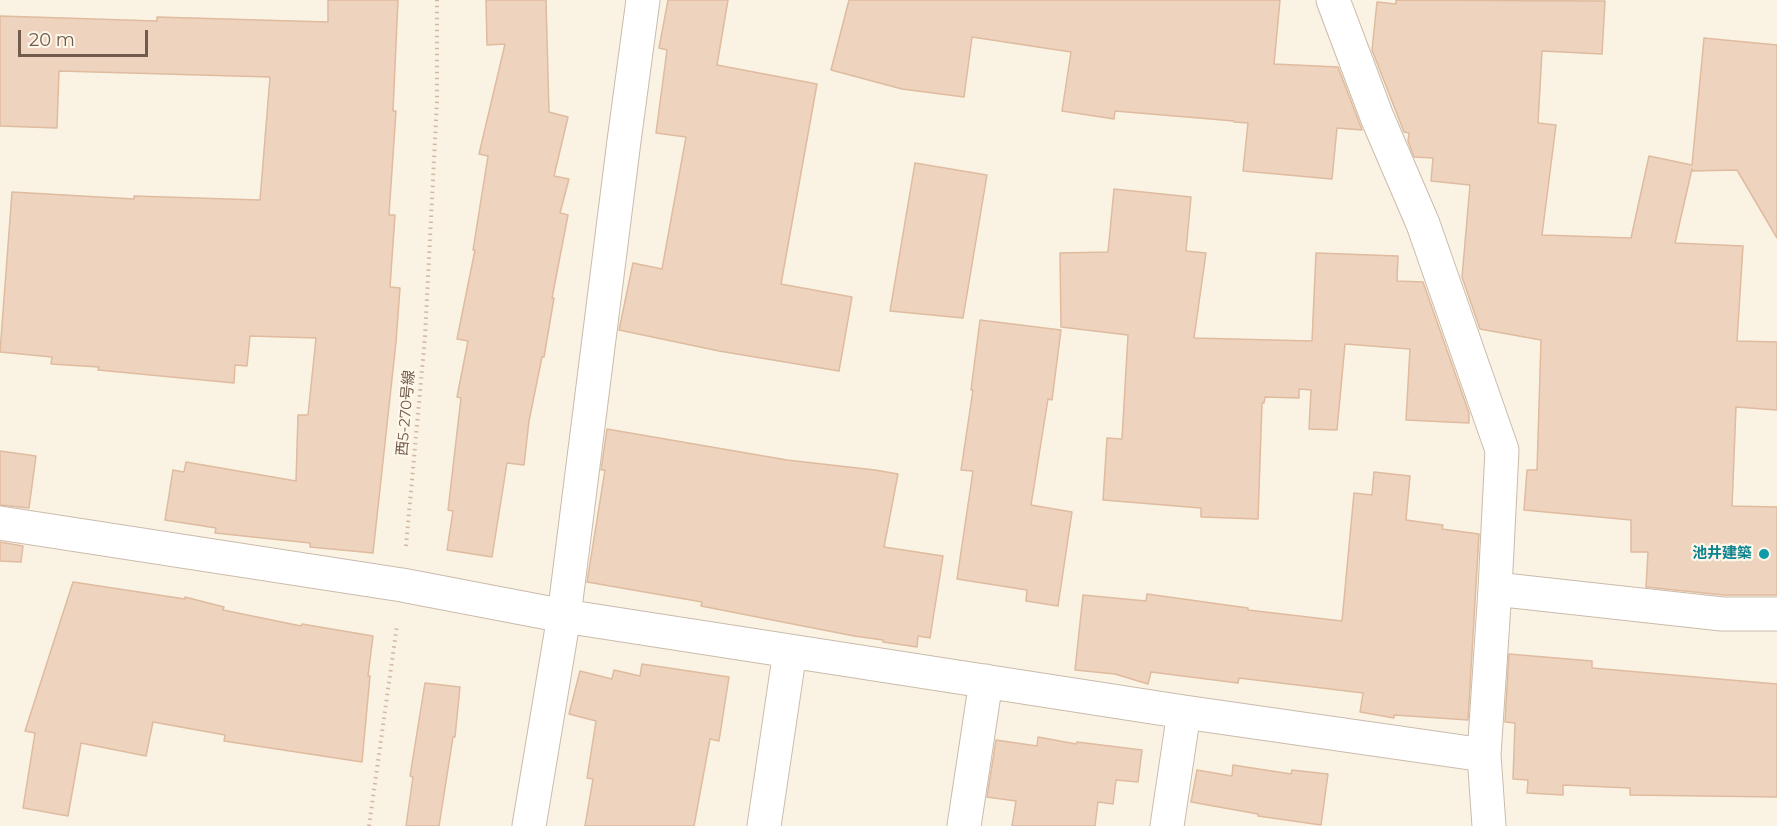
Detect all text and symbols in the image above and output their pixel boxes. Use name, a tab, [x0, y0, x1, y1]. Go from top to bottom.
scale bar	[21, 18, 152, 56]
text: 20 m	[29, 29, 75, 51]
street label: 西5-270号線	[393, 369, 419, 457]
place label: 池井建築	[1692, 545, 1752, 563]
marker: 池井建築	[1757, 547, 1771, 561]

